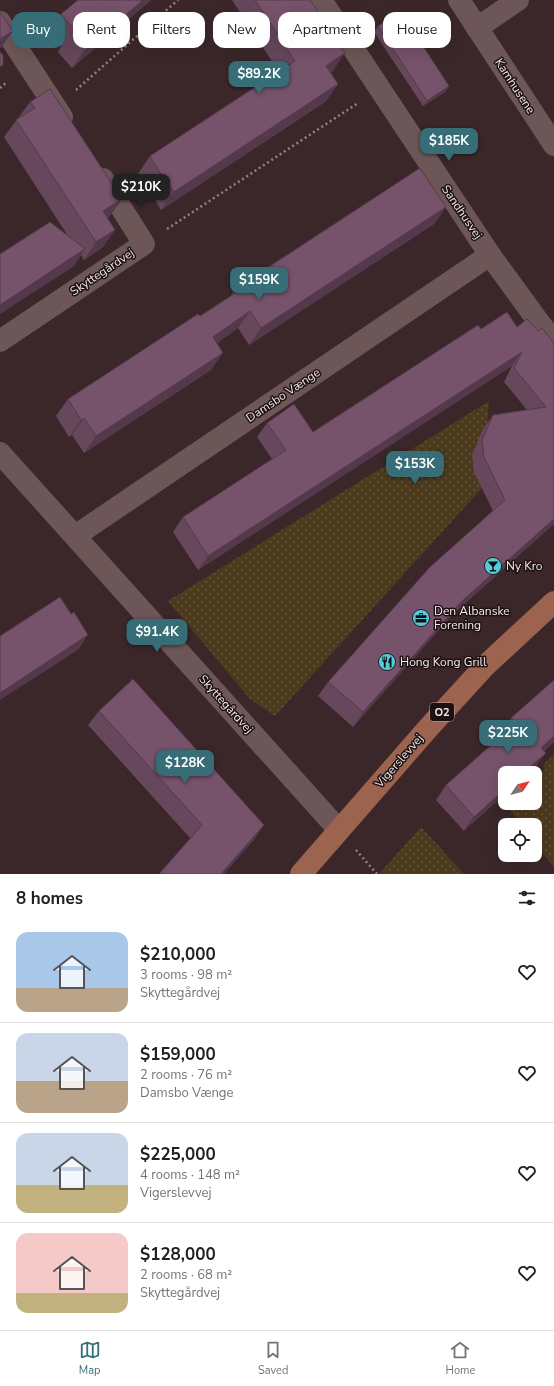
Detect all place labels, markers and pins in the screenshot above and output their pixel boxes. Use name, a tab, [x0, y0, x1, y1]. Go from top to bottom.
pin: $89.2K	[226, 61, 292, 95]
pin: $185K	[421, 128, 477, 162]
pin: $210K	[113, 174, 169, 208]
pin: $159K	[231, 267, 287, 301]
pin: $153K	[387, 451, 443, 485]
bar icon: Ny Kro	[483, 556, 503, 576]
place label: Ny Kro	[506, 558, 543, 574]
place label: Den Albanske Forening	[434, 603, 510, 633]
office icon: Den Albanske Forening	[411, 608, 431, 628]
pin: $91.4K	[124, 619, 190, 653]
restaurant icon: Hong Kong Grill	[377, 652, 397, 672]
place label: Hong Kong Grill	[400, 654, 487, 670]
pin: $225K	[480, 720, 536, 754]
pin: $128K	[157, 750, 213, 784]

